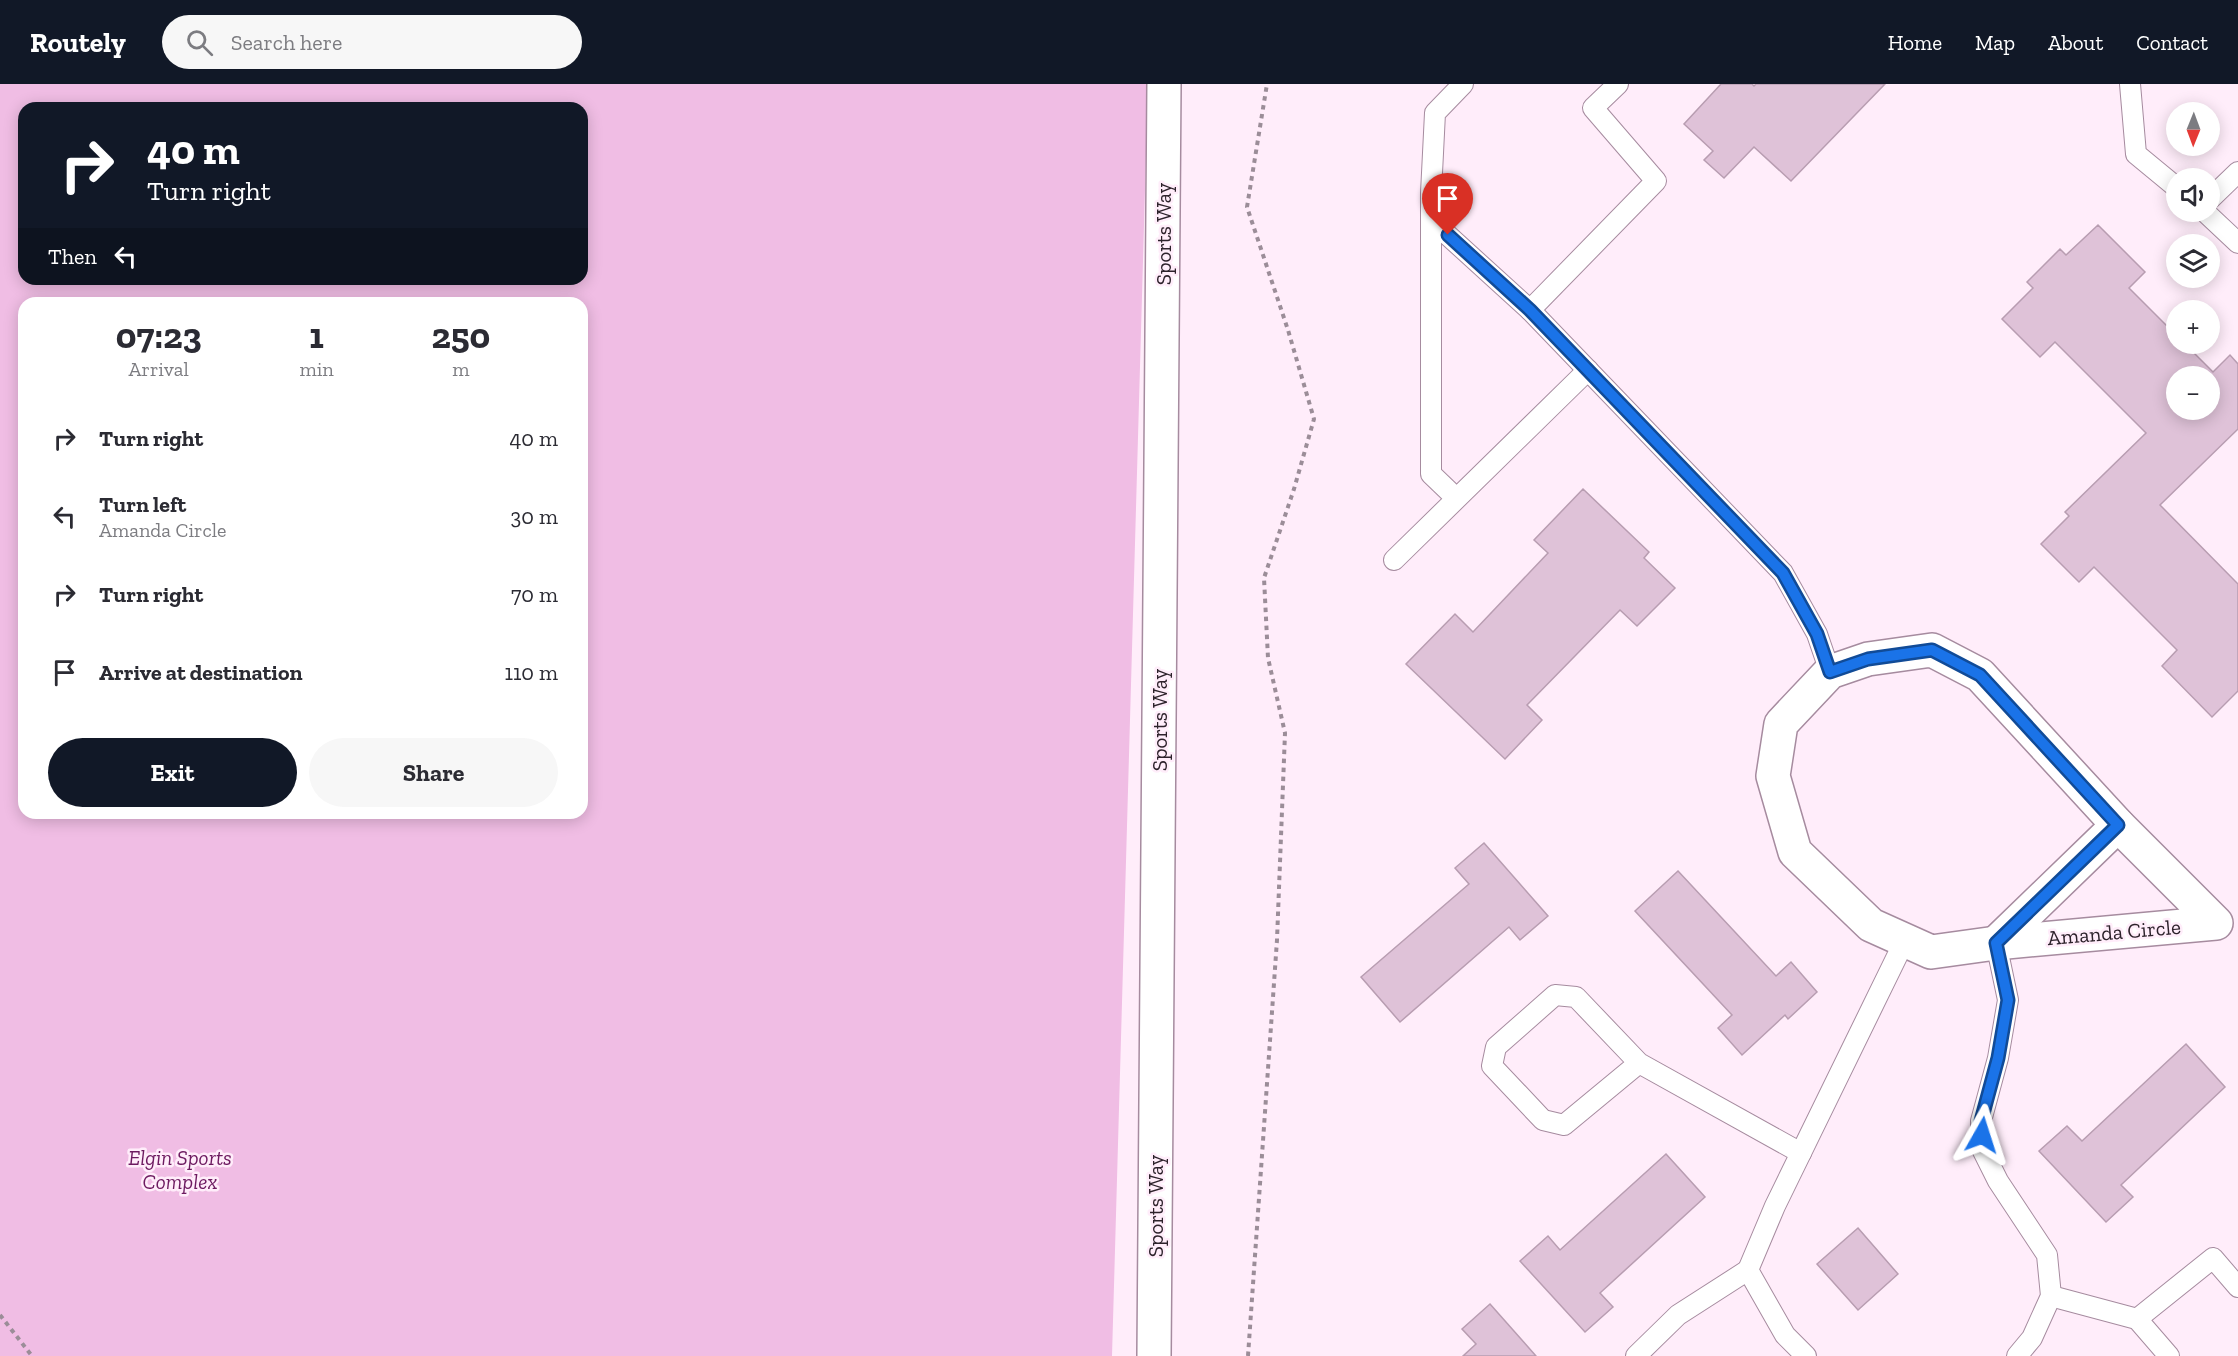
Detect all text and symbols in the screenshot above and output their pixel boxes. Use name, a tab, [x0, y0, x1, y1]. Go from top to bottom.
search box	[162, 15, 582, 69]
text: Routely	[30, 26, 126, 59]
icon: search	[183, 26, 216, 59]
text: Search here	[231, 29, 342, 56]
text: Home	[1888, 30, 1942, 55]
text: Map	[1975, 30, 2015, 55]
text: About	[2048, 30, 2103, 55]
text: Contact	[2136, 30, 2208, 55]
north arrow	[2166, 102, 2220, 156]
map controls	[2166, 102, 2220, 420]
text: 40 m	[147, 124, 240, 175]
icon: right	[48, 126, 126, 204]
button: sound	[2166, 168, 2220, 222]
pin	[1422, 173, 1473, 235]
text: Turn right	[147, 175, 271, 207]
street label: Sports Way	[1151, 182, 1176, 285]
icon: arrive	[1431, 182, 1464, 215]
button: layers	[2166, 234, 2220, 288]
icon: left	[109, 240, 142, 273]
text: Then	[48, 243, 97, 270]
button: +	[2166, 300, 2220, 354]
text: 07:23	[116, 314, 202, 357]
text: 1	[309, 314, 324, 357]
text: 250	[431, 314, 490, 357]
text: Arrival	[129, 357, 189, 381]
text: min	[299, 357, 334, 381]
text: m	[452, 357, 469, 381]
button: −	[2166, 366, 2220, 420]
icon: right	[48, 422, 81, 455]
text: Turn right	[99, 425, 203, 452]
text: 40 m	[509, 425, 558, 452]
text: Turn left	[99, 491, 186, 518]
icon: left	[48, 500, 81, 533]
text: 30 m	[511, 503, 558, 530]
text: Amanda Circle	[99, 518, 226, 542]
icon: right	[48, 578, 81, 611]
text: Turn right	[99, 581, 203, 608]
text: 70 m	[511, 581, 558, 608]
icon: arrive	[48, 656, 81, 689]
text: Arrive at destination	[99, 659, 302, 686]
text: 110 m	[504, 659, 558, 686]
street label: Sports Way	[1147, 668, 1172, 771]
button: Exit	[48, 738, 297, 807]
button: Share	[309, 738, 558, 807]
street label: Amanda Circle	[2046, 914, 2182, 950]
position arrow	[1950, 1103, 2014, 1167]
park label: Elgin Sports Complex	[128, 1145, 232, 1194]
street label: Sports Way	[1143, 1154, 1168, 1257]

